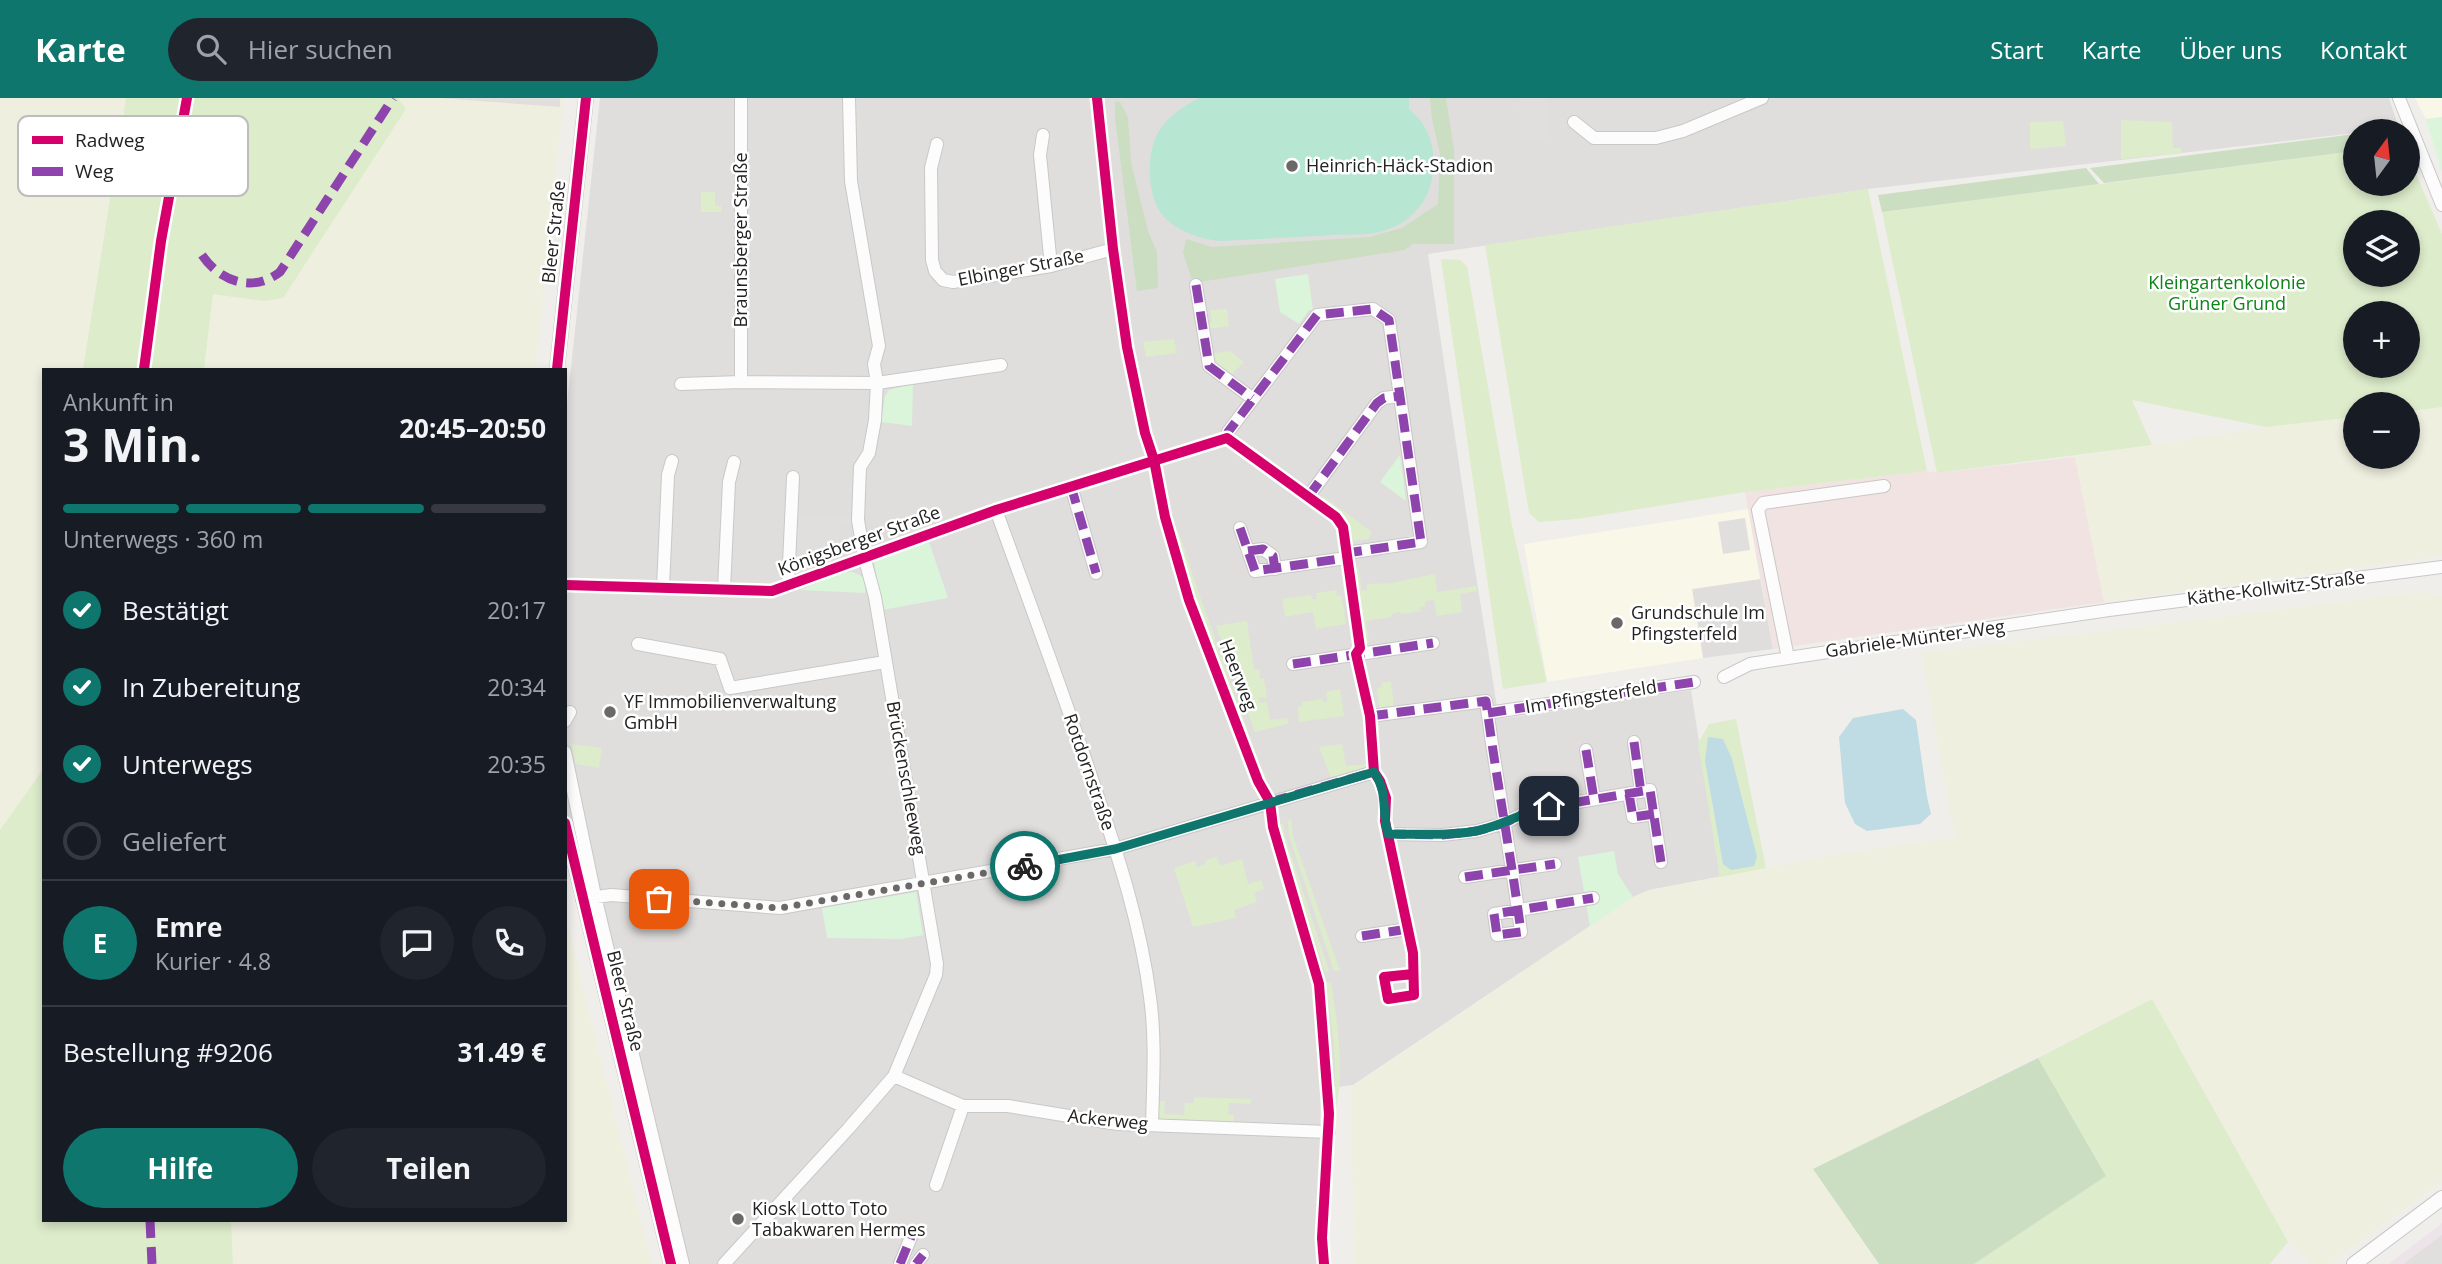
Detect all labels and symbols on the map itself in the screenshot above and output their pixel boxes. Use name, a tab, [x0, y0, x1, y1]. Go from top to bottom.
legend	[18, 116, 248, 196]
north arrow	[2343, 119, 2420, 196]
text: Radweg	[75, 127, 145, 153]
street label: Braunsberger Straße	[728, 153, 752, 328]
place label: Heinrich-Häck-Stadion	[1306, 153, 1493, 177]
text: Weg	[75, 158, 114, 184]
marker: Heinrich-Häck-Stadion	[1284, 158, 1300, 174]
street label: Bleer Straße	[536, 179, 570, 285]
street label: Elbinger Straße	[956, 243, 1086, 291]
park label: Kleingartenkolonie Grüner Grund	[2148, 270, 2306, 315]
street label: Königsberger Straße	[774, 500, 943, 581]
street label: Käthe-Kollwitz-Straße	[2185, 564, 2366, 610]
place label: Grundschule Im Pfingsterfeld	[1631, 600, 1765, 645]
street label: Gabriele-Münter-Weg	[1824, 614, 2006, 662]
marker: Grundschule Im Pfingsterfeld	[1609, 615, 1625, 631]
street label: Heerweg	[1214, 635, 1264, 714]
street label: Im Pfingsterfeld	[1523, 674, 1658, 718]
place label: YF Immobilienverwaltung GmbH	[624, 689, 836, 734]
street label: Brückenschleeweg	[882, 699, 932, 857]
marker: YF Immobilienverwaltung GmbH	[602, 704, 618, 720]
street label: Rotdornstraße	[1059, 710, 1121, 833]
pin	[1519, 776, 1579, 836]
courier	[990, 831, 1060, 901]
pin	[629, 869, 689, 929]
street label: Bleer Straße	[602, 948, 650, 1054]
street label: Ackerweg	[1067, 1103, 1150, 1135]
place label: Kiosk Lotto Toto Tabakwaren Hermes	[752, 1196, 926, 1241]
marker: Kiosk Lotto Toto Tabakwaren Hermes	[730, 1211, 746, 1227]

